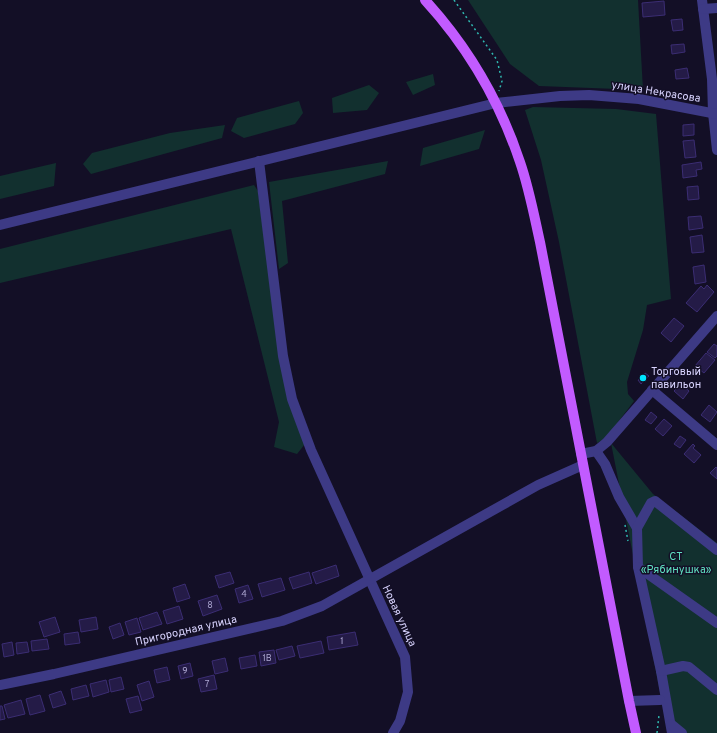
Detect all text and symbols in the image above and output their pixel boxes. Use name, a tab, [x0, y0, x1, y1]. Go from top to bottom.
street label: улица Некрасова	[610, 78, 702, 106]
place label: Торговый павильон	[651, 365, 701, 392]
marker: Торговый павильон	[638, 373, 648, 383]
park label: СТ «Рябинушка»	[641, 550, 712, 577]
street label: Новая улица	[379, 583, 419, 649]
house number: 4	[241, 589, 247, 600]
house number: 8	[207, 600, 213, 611]
street label: Пригородная улица	[134, 612, 238, 650]
house number: 1	[340, 636, 344, 647]
house number: 1В	[262, 653, 272, 664]
house number: 9	[182, 666, 188, 677]
house number: 7	[205, 679, 210, 690]

